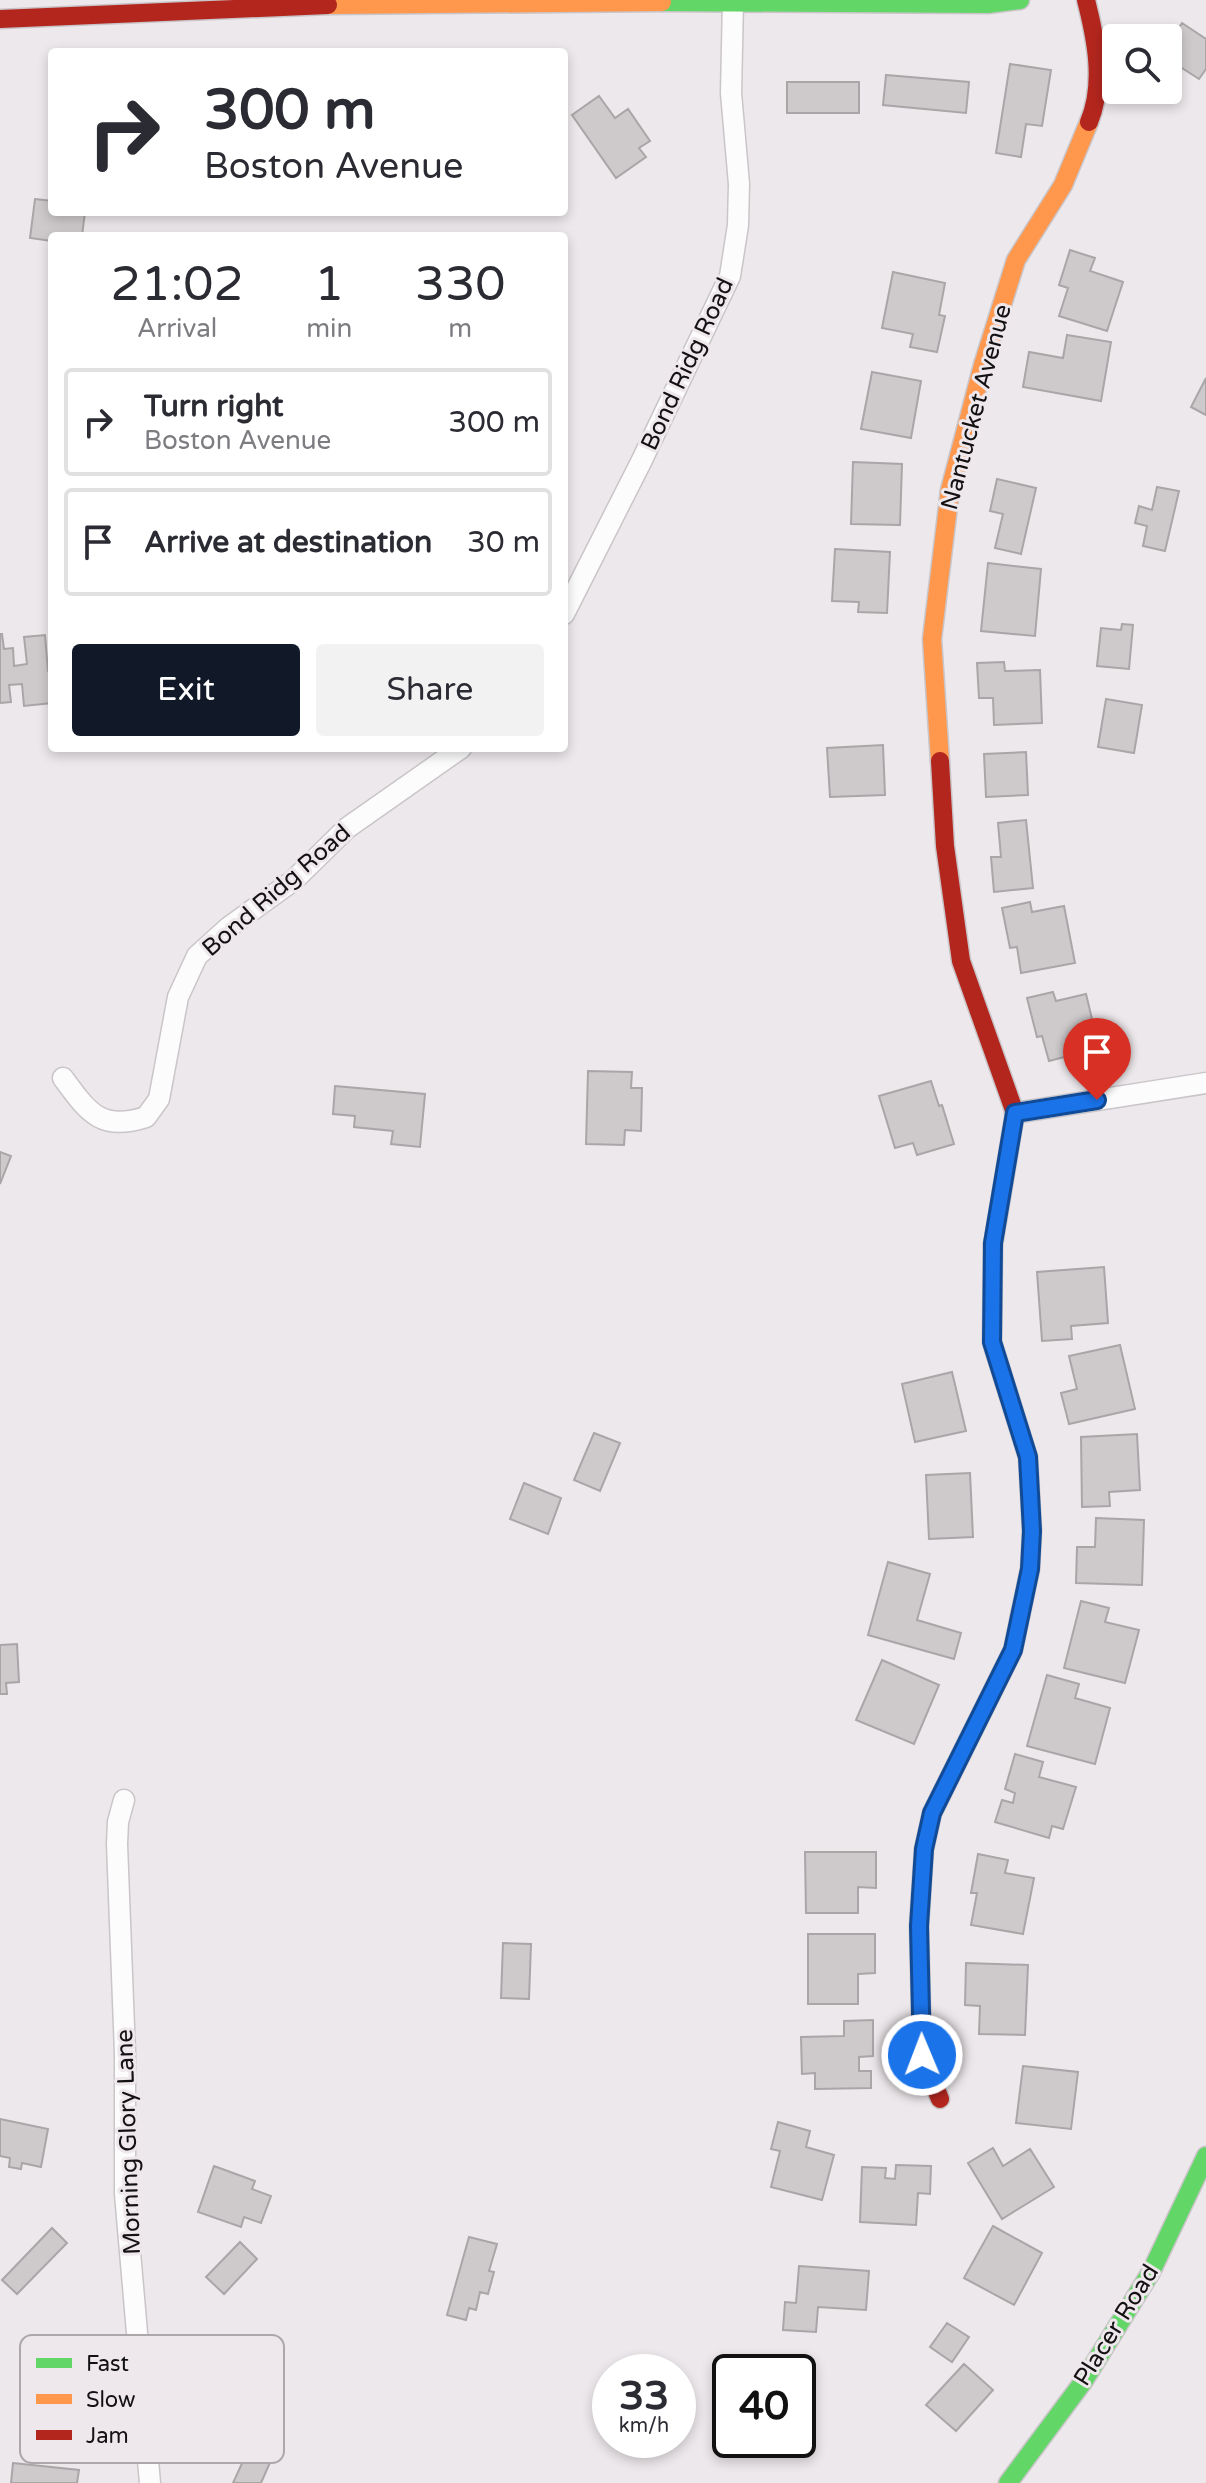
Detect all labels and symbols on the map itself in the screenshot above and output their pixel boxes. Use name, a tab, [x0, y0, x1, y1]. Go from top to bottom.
street label: Bond Ridg Road	[635, 273, 740, 455]
street label: Nantucket Avenue	[935, 301, 1018, 513]
street label: Bond Ridg Road	[196, 818, 356, 963]
pin	[1063, 1018, 1131, 1100]
position arrow	[880, 2013, 964, 2097]
street label: Morning Glory Lane	[110, 2029, 147, 2255]
street label: Placer Road	[1068, 2259, 1165, 2391]
legend	[20, 2335, 284, 2463]
text: Fast	[86, 2351, 129, 2377]
speed limit sign: 40	[712, 2354, 816, 2458]
text: Slow	[86, 2387, 136, 2413]
text: Jam	[86, 2423, 129, 2449]

